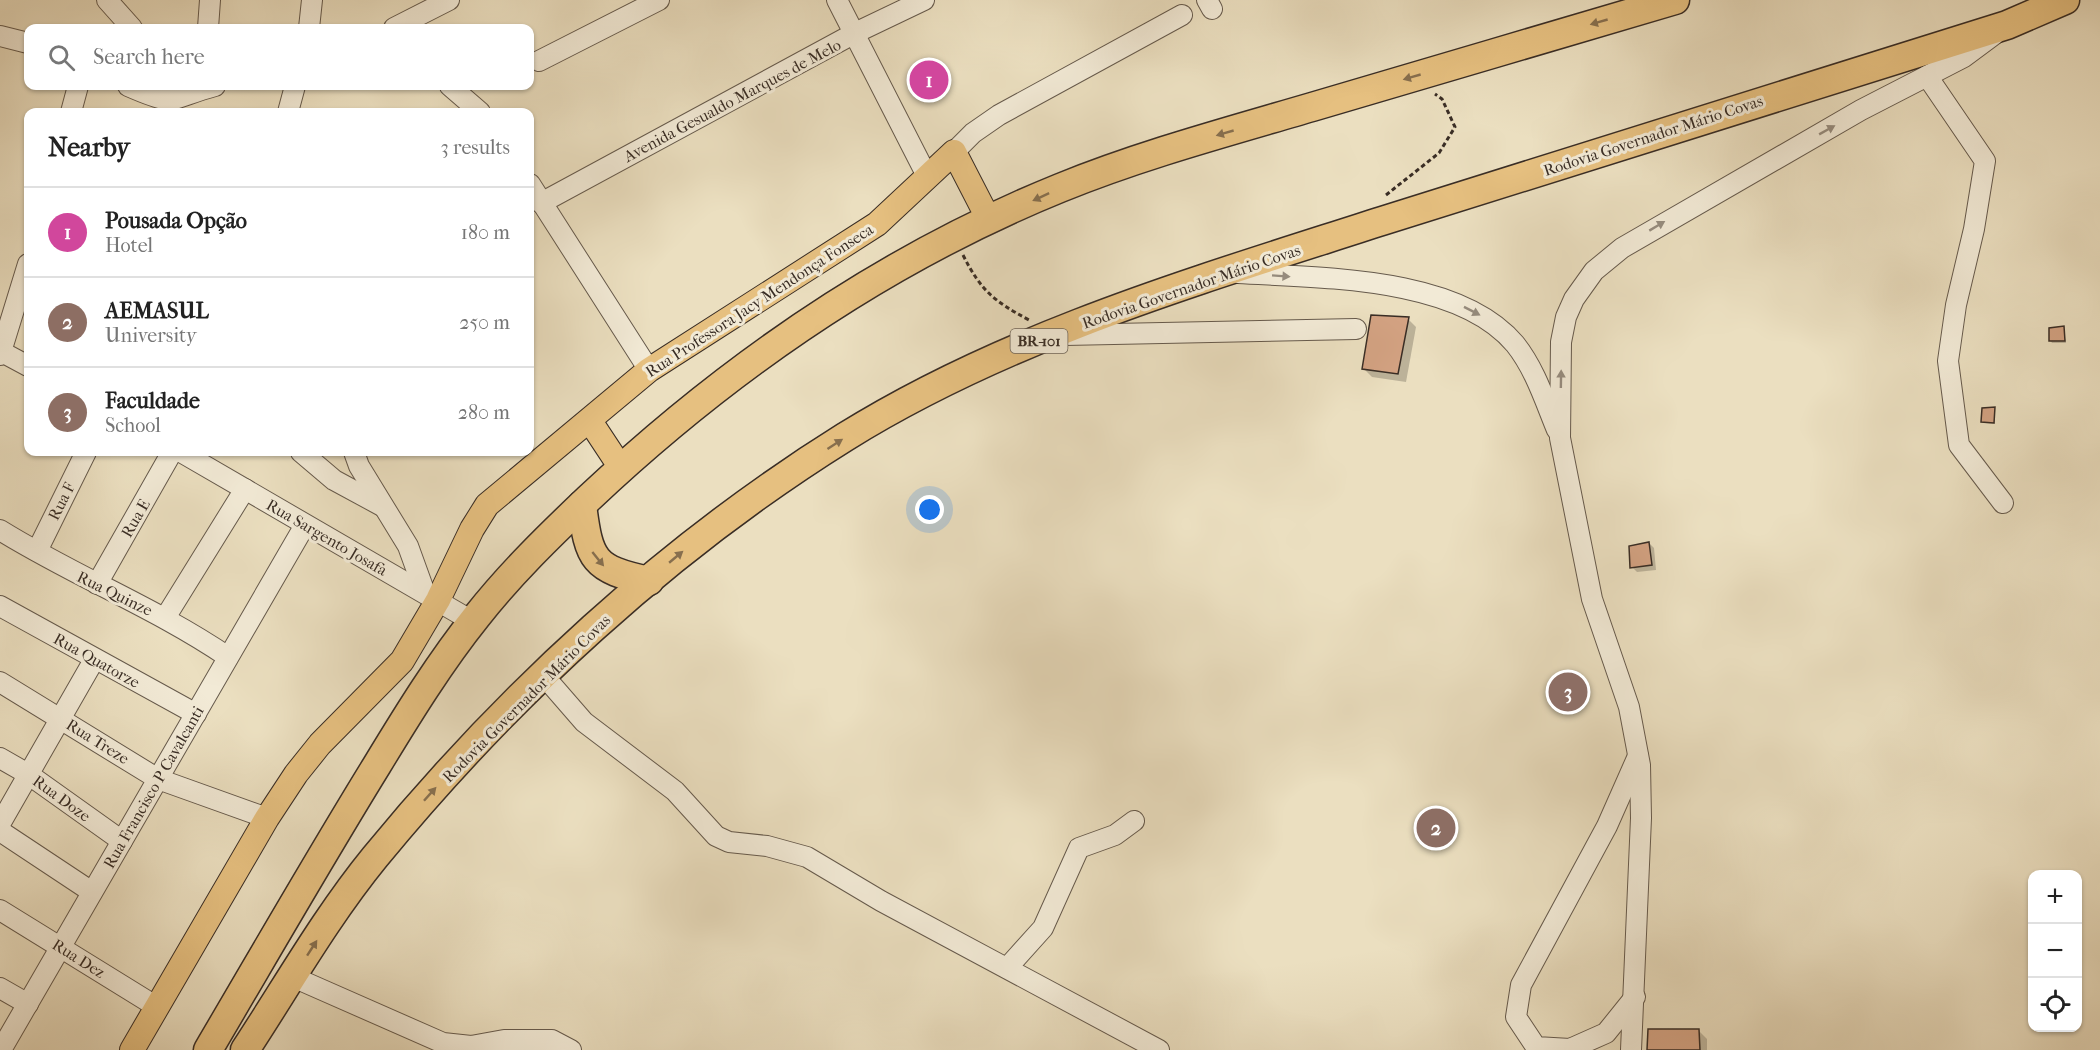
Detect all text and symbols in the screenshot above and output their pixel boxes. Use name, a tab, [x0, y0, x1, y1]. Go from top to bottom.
one-way arrow	[1590, 18, 1608, 27]
search box	[24, 24, 534, 90]
street label: Avenida Gesualdo Marques de Melo	[619, 35, 844, 166]
icon: search	[45, 41, 78, 74]
text: Search here	[93, 44, 205, 70]
pin: 1	[910, 58, 948, 103]
one-way arrow	[1403, 73, 1421, 83]
street label: Rodovia Governador Mário Covas	[1541, 91, 1765, 180]
one-way arrow	[1819, 124, 1835, 135]
one-way arrow	[1216, 129, 1234, 138]
text: Nearby	[48, 132, 130, 163]
text: 3 results	[441, 136, 510, 159]
one-way arrow	[1032, 192, 1049, 201]
text: Pousada Opção	[105, 208, 247, 234]
street label: Rua Professora Jacy Mendonça Fonseca	[642, 219, 877, 381]
one-way arrow	[1649, 220, 1665, 231]
text: 1	[64, 221, 71, 244]
text: 180 m	[461, 221, 510, 244]
text: Hotel	[105, 234, 153, 257]
street label: Rodovia Governador Mário Covas	[1080, 240, 1303, 333]
one-way arrow	[1272, 271, 1291, 280]
text: AEMASUL	[105, 298, 209, 324]
one-way arrow	[1463, 306, 1480, 315]
text: 2	[62, 311, 73, 334]
text: 250 m	[459, 311, 510, 334]
text: University	[105, 324, 197, 347]
road number: BR-101	[1010, 329, 1068, 353]
one-way arrow	[1556, 370, 1566, 389]
text: Faculdade	[105, 388, 200, 414]
text: 3	[63, 401, 72, 424]
text: 280 m	[458, 401, 510, 424]
text: School	[105, 414, 161, 437]
one-way arrow	[827, 438, 843, 449]
street label: Rua F	[44, 479, 79, 523]
street label: Rua Sargento Josafa	[263, 495, 391, 580]
your location	[915, 495, 944, 524]
street label: Rua E	[117, 496, 154, 541]
one-way arrow	[591, 551, 604, 567]
one-way arrow	[668, 551, 683, 564]
street label: Rua Quinze	[74, 567, 156, 620]
street label: Rodovia Governador Mário Covas	[438, 610, 614, 786]
street label: Rua Quatorze	[50, 629, 143, 692]
pin: 3	[1548, 670, 1588, 714]
street label: Rua Francisco P Cavalcanti	[99, 703, 208, 872]
street label: Rua Treze	[63, 715, 133, 768]
street label: Rua Doze	[29, 771, 94, 826]
one-way arrow	[423, 787, 436, 802]
pin: 2	[1416, 806, 1456, 850]
map controls	[2028, 870, 2082, 1032]
button: +	[2028, 870, 2082, 924]
button: −	[2028, 924, 2082, 978]
street label: Rua Dez	[49, 935, 109, 982]
one-way arrow	[306, 940, 317, 956]
button: locate	[2028, 978, 2082, 1032]

